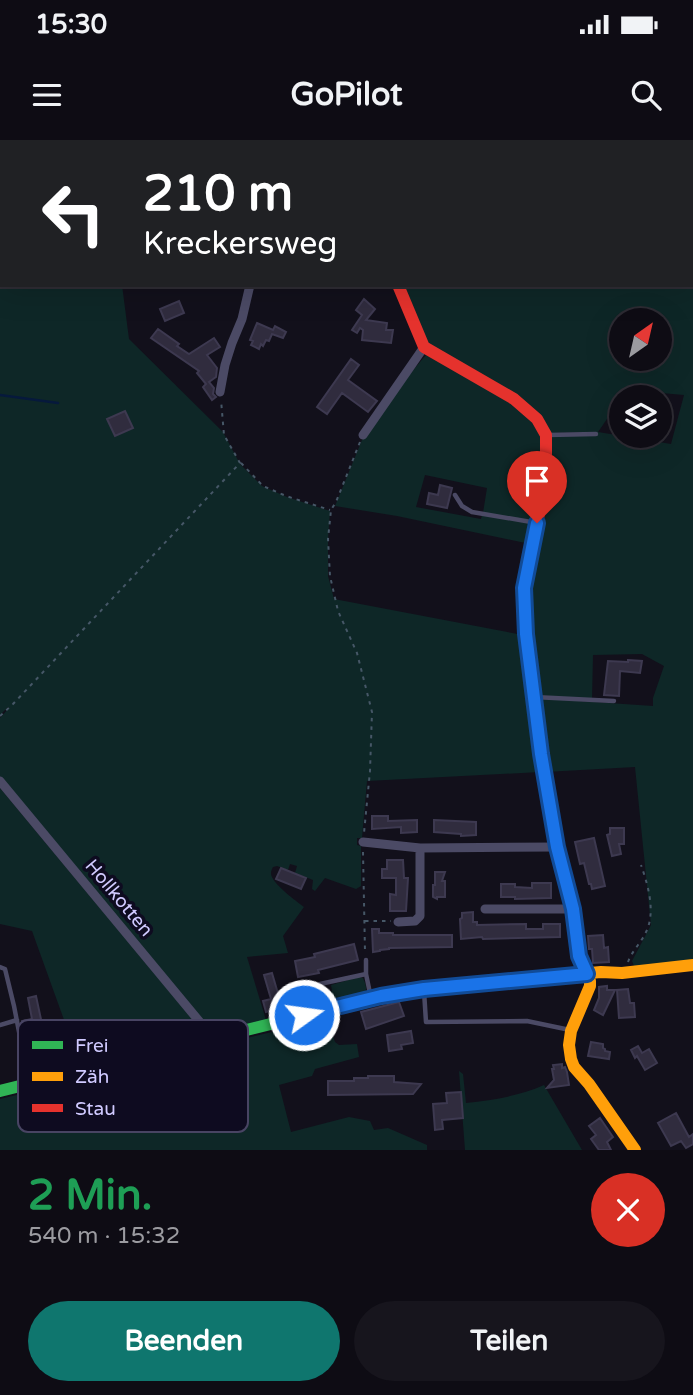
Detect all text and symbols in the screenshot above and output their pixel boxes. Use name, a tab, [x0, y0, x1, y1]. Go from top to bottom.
text: 15:30	[35, 9, 107, 40]
icon: menu	[28, 76, 66, 114]
text: GoPilot	[291, 76, 402, 114]
icon: search	[627, 76, 665, 114]
text: 210 m	[143, 165, 293, 224]
icon: left	[28, 168, 119, 259]
text: Kreckersweg	[143, 225, 338, 263]
north arrow	[609, 308, 672, 371]
map controls	[609, 308, 672, 448]
button: layers	[609, 385, 672, 448]
pin	[507, 451, 567, 523]
icon: arrive	[518, 462, 556, 500]
street label: Hollkotten	[81, 855, 157, 941]
position arrow	[267, 978, 341, 1052]
legend	[18, 1020, 248, 1132]
text: Frei	[75, 1035, 109, 1057]
text: Zäh	[75, 1066, 109, 1088]
text: Stau	[75, 1098, 116, 1120]
text: 2 Min.	[28, 1170, 152, 1221]
button: close	[591, 1173, 665, 1247]
text: 540 m · 15:32	[28, 1222, 180, 1250]
button: Beenden	[28, 1301, 340, 1381]
button: Teilen	[354, 1301, 665, 1381]

